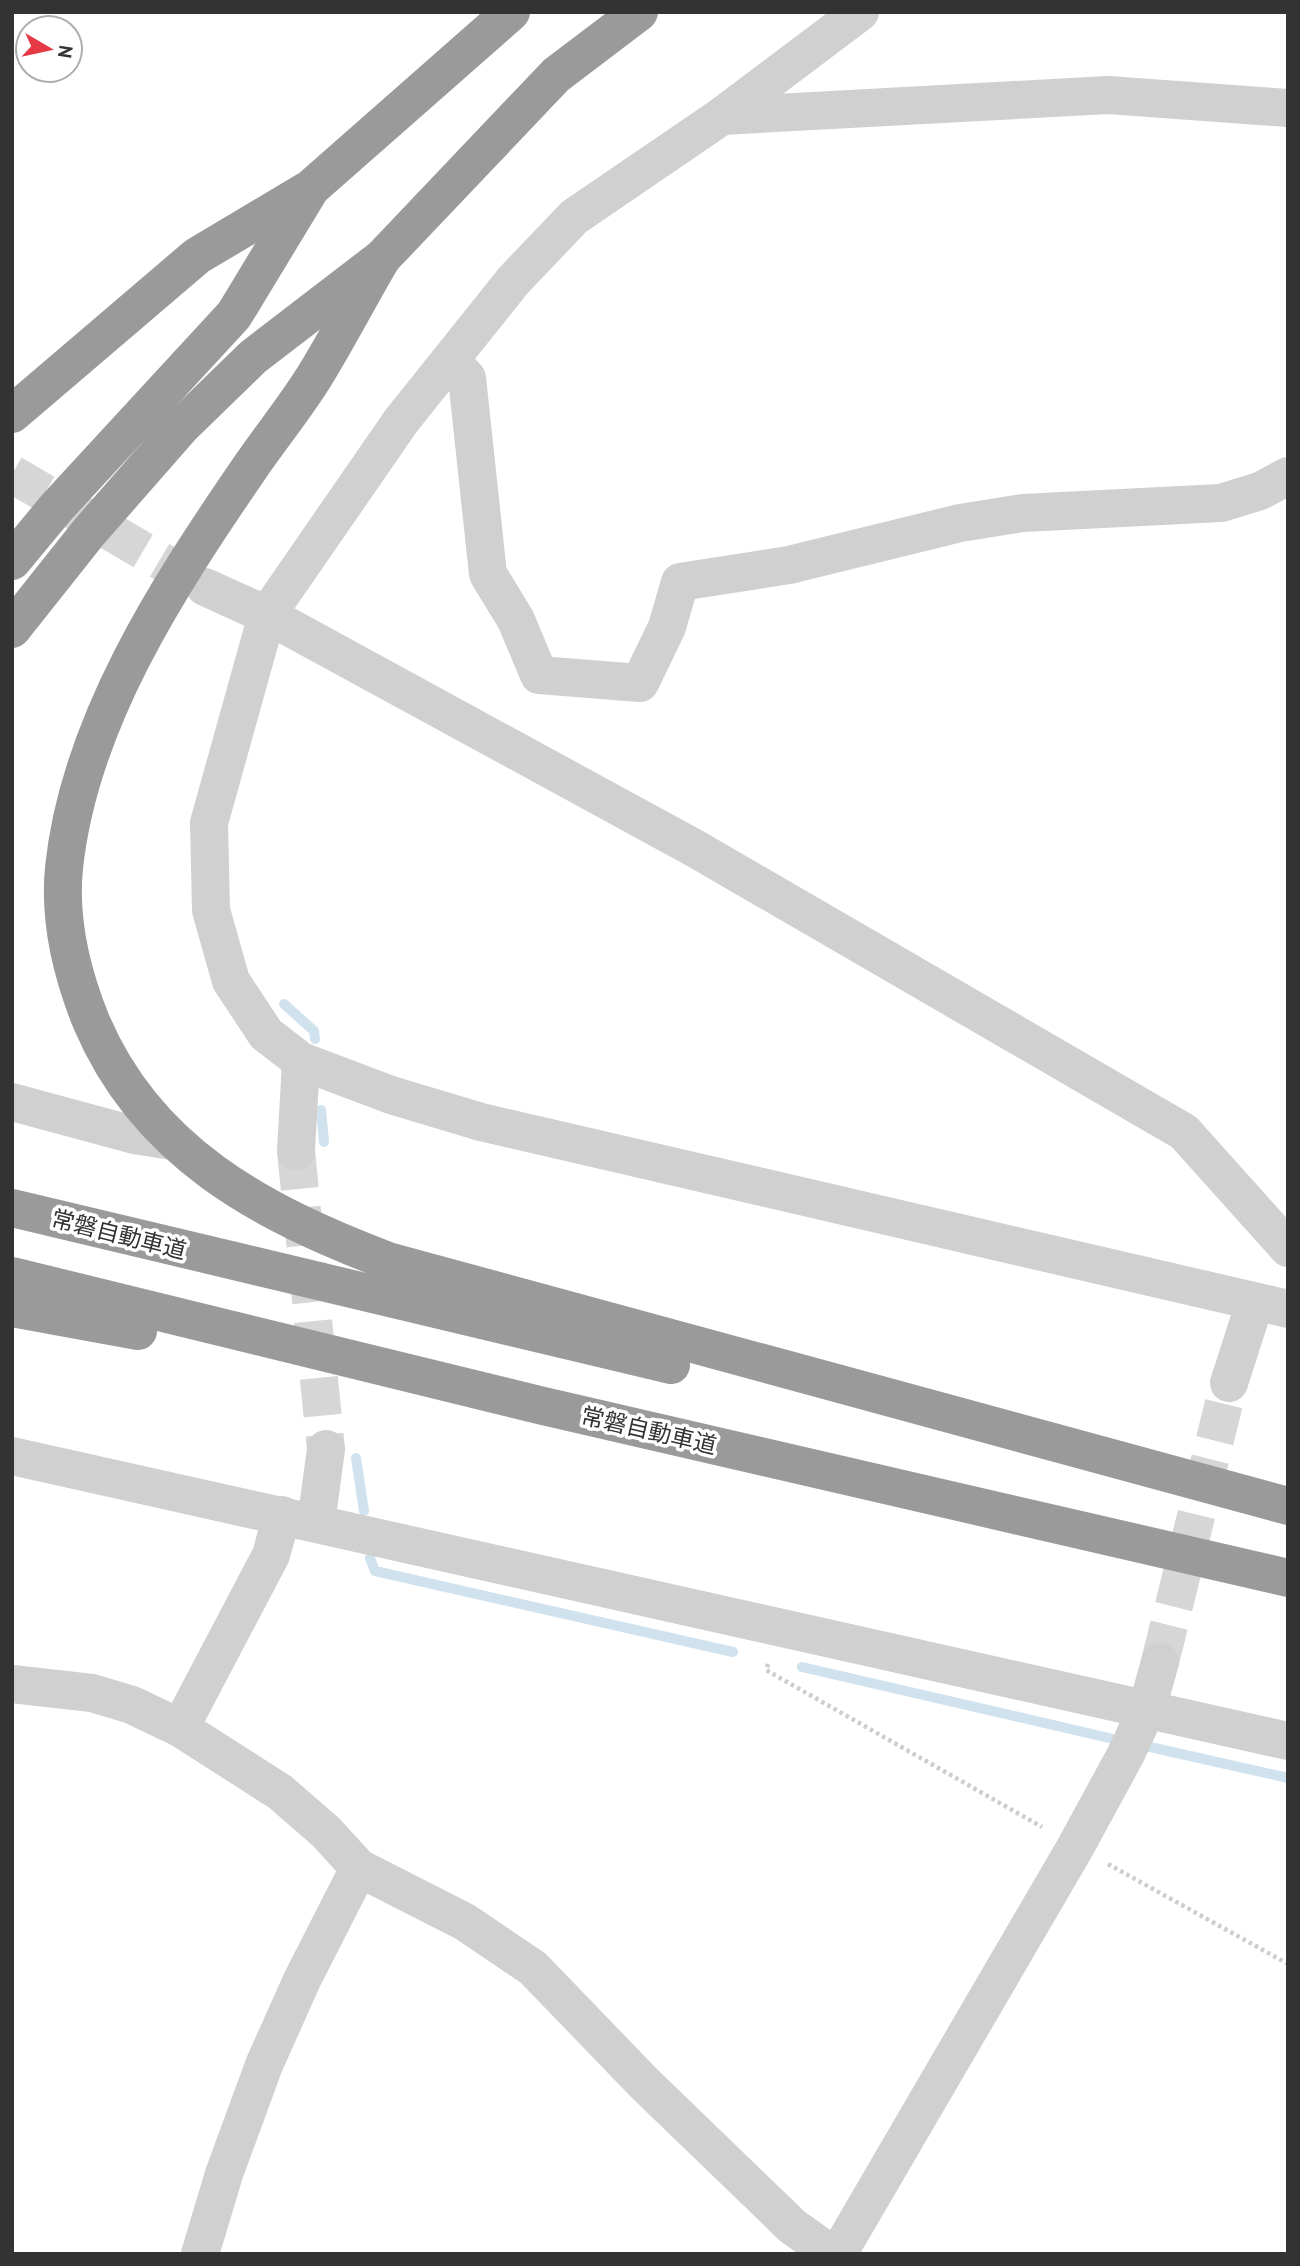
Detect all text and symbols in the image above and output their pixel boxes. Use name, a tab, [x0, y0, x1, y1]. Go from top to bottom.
north arrow	[14, 14, 84, 84]
text: N	[53, 44, 79, 60]
street label: 常磐自動車道	[49, 1203, 189, 1265]
street label: 常磐自動車道	[579, 1400, 719, 1460]

